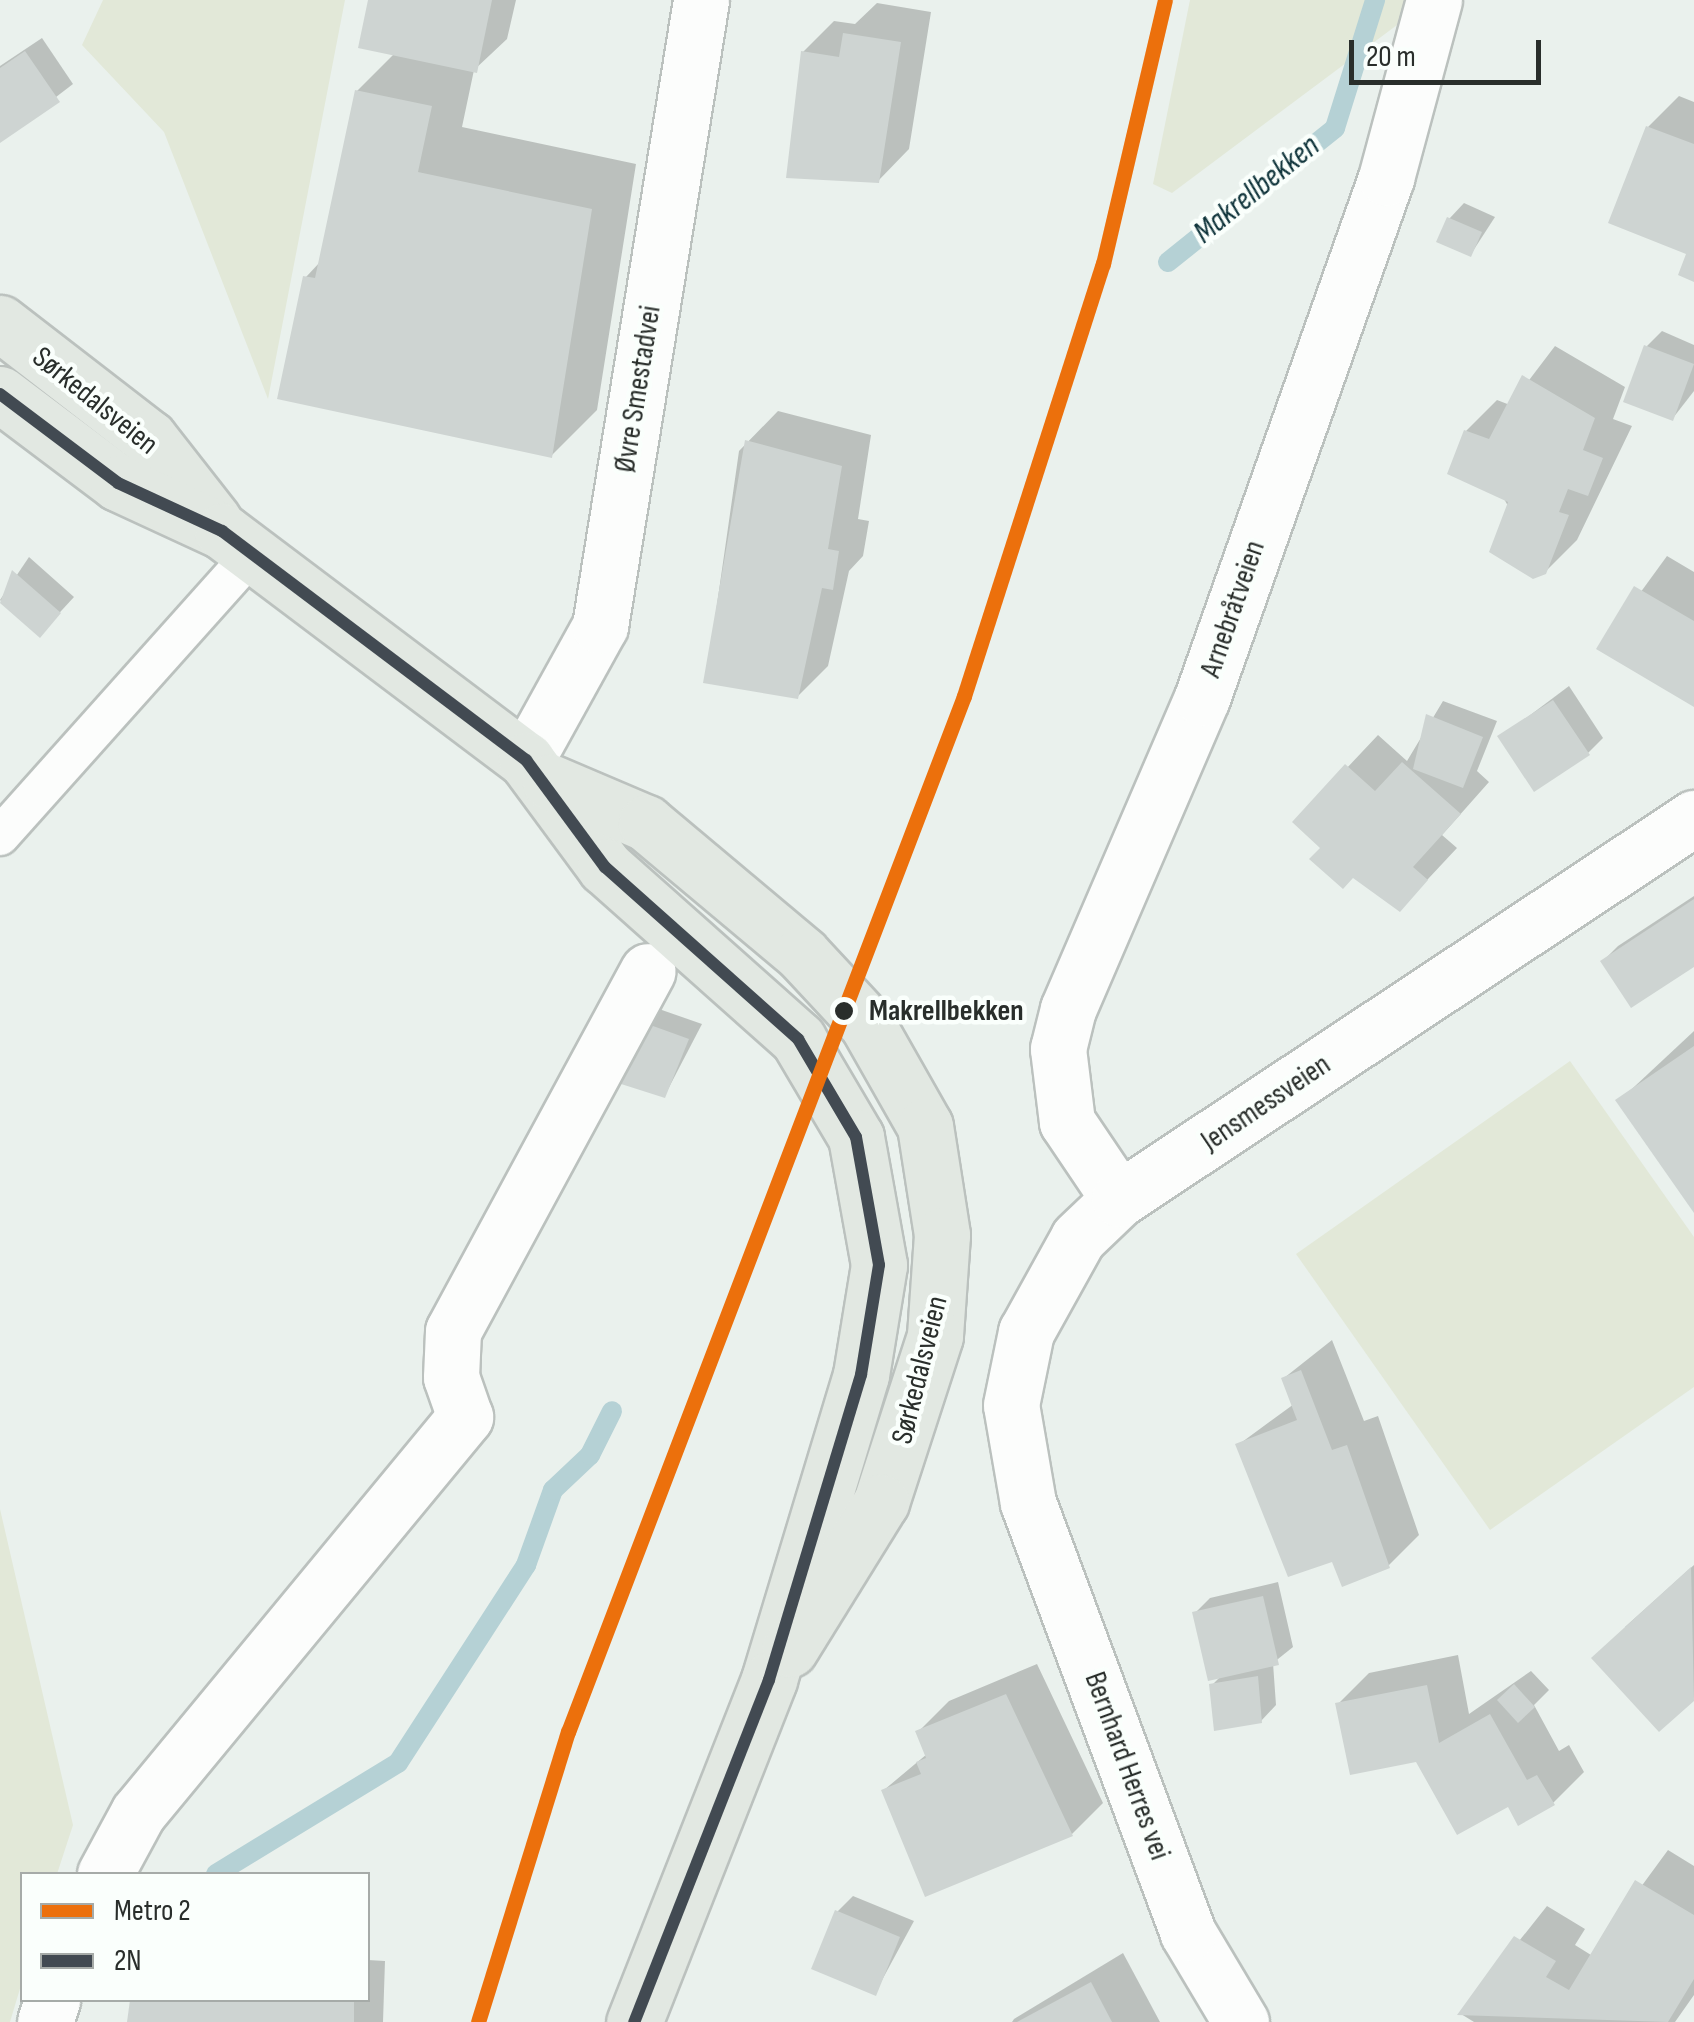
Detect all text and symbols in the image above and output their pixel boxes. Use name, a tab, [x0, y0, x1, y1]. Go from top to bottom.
scale bar	[1354, 20, 1546, 82]
text: 20 m	[1366, 39, 1416, 75]
water label: Makrellbekken	[1186, 128, 1328, 252]
street label: Øvre Smestadvei	[607, 303, 669, 475]
street label: Sørkedalsveien	[25, 339, 165, 463]
street label: Arnebråtveien	[1193, 536, 1273, 682]
place label: Makrellbekken	[869, 993, 1024, 1029]
marker: Makrellbekken	[828, 995, 860, 1027]
street label: Jensmessveien	[1195, 1047, 1337, 1159]
street label: Sørkedalsveien	[884, 1292, 956, 1448]
street label: Bernhard Herres vei	[1076, 1667, 1178, 1865]
legend	[20, 1872, 370, 2002]
text: Metro 2	[114, 1893, 191, 1929]
text: 2N	[114, 1943, 142, 1979]

